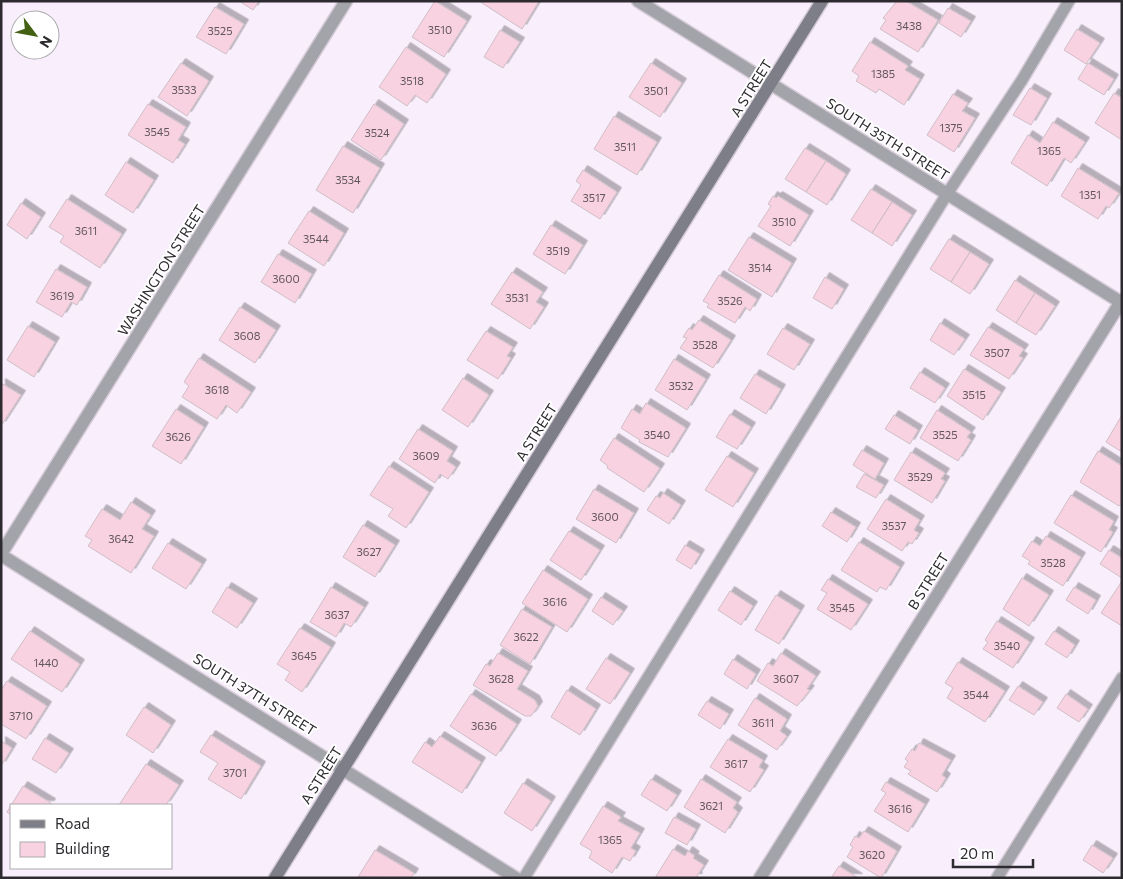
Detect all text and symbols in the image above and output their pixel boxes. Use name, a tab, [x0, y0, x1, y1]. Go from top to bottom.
north arrow	[10, 10, 60, 60]
house number: 3438	[896, 19, 922, 32]
house number: 3510	[428, 23, 452, 36]
house number: 3525	[207, 24, 233, 37]
text: N	[36, 33, 56, 51]
street label: A STREET	[727, 56, 775, 120]
house number: 1385	[871, 67, 895, 80]
house number: 3518	[400, 74, 424, 87]
house number: 3533	[171, 83, 197, 96]
house number: 3501	[644, 84, 668, 97]
street label: SOUTH 35TH STREET	[823, 94, 953, 184]
house number: 1375	[939, 121, 963, 134]
house number: 3545	[144, 125, 170, 138]
house number: 3524	[364, 126, 390, 139]
house number: 3511	[614, 140, 636, 153]
house number: 1365	[1037, 144, 1061, 157]
house number: 3534	[335, 173, 361, 186]
house number: 1351	[1079, 188, 1101, 201]
house number: 3517	[582, 191, 606, 204]
street label: WASHINGTON STREET	[114, 201, 208, 339]
house number: 3510	[772, 215, 796, 228]
house number: 3611	[75, 224, 97, 237]
house number: 3544	[303, 232, 329, 245]
house number: 3519	[546, 244, 570, 257]
house number: 3514	[748, 261, 772, 274]
house number: 3600	[272, 272, 300, 285]
house number: 3619	[50, 289, 74, 302]
house number: 3531	[505, 291, 529, 304]
house number: 3526	[717, 294, 743, 307]
house number: 3608	[234, 329, 261, 342]
house number: 3528	[692, 338, 718, 351]
house number: 3507	[984, 346, 1010, 359]
house number: 3532	[669, 379, 693, 392]
house number: 3618	[205, 383, 229, 396]
house number: 3515	[962, 388, 986, 401]
street label: A STREET	[512, 400, 560, 464]
house number: 3540	[644, 428, 670, 441]
house number: 3525	[932, 428, 958, 441]
house number: 3626	[165, 430, 191, 443]
house number: 3609	[413, 449, 440, 462]
house number: 3529	[907, 470, 933, 483]
house number: 3600	[591, 510, 619, 523]
house number: 3537	[882, 519, 907, 532]
house number: 3642	[108, 532, 134, 545]
house number: 3627	[357, 545, 382, 558]
street label: B STREET	[904, 549, 952, 613]
house number: 3528	[1040, 556, 1066, 569]
house number: 3616	[543, 595, 567, 608]
house number: 3545	[829, 601, 855, 614]
house number: 3637	[325, 608, 350, 621]
house number: 3622	[513, 630, 539, 643]
house number: 3540	[994, 639, 1020, 652]
street label: SOUTH 37TH STREET	[191, 649, 320, 739]
house number: 3645	[291, 649, 317, 662]
house number: 1440	[33, 656, 59, 669]
house number: 3628	[488, 672, 514, 685]
house number: 3607	[773, 672, 799, 685]
house number: 3544	[963, 688, 989, 701]
house number: 3710	[9, 709, 33, 722]
house number: 3611	[752, 716, 774, 729]
house number: 3636	[471, 719, 497, 732]
street label: A STREET	[297, 743, 345, 807]
house number: 3617	[724, 757, 748, 770]
house number: 3701	[223, 766, 247, 779]
house number: 3621	[699, 799, 723, 812]
house number: 3616	[888, 802, 912, 815]
legend	[10, 804, 172, 869]
text: Road	[55, 814, 90, 832]
house number: 1365	[598, 833, 622, 846]
scale bar	[953, 836, 1033, 868]
text: Building	[55, 839, 110, 857]
text: 20 m	[960, 844, 994, 862]
house number: 3620	[859, 848, 885, 861]

